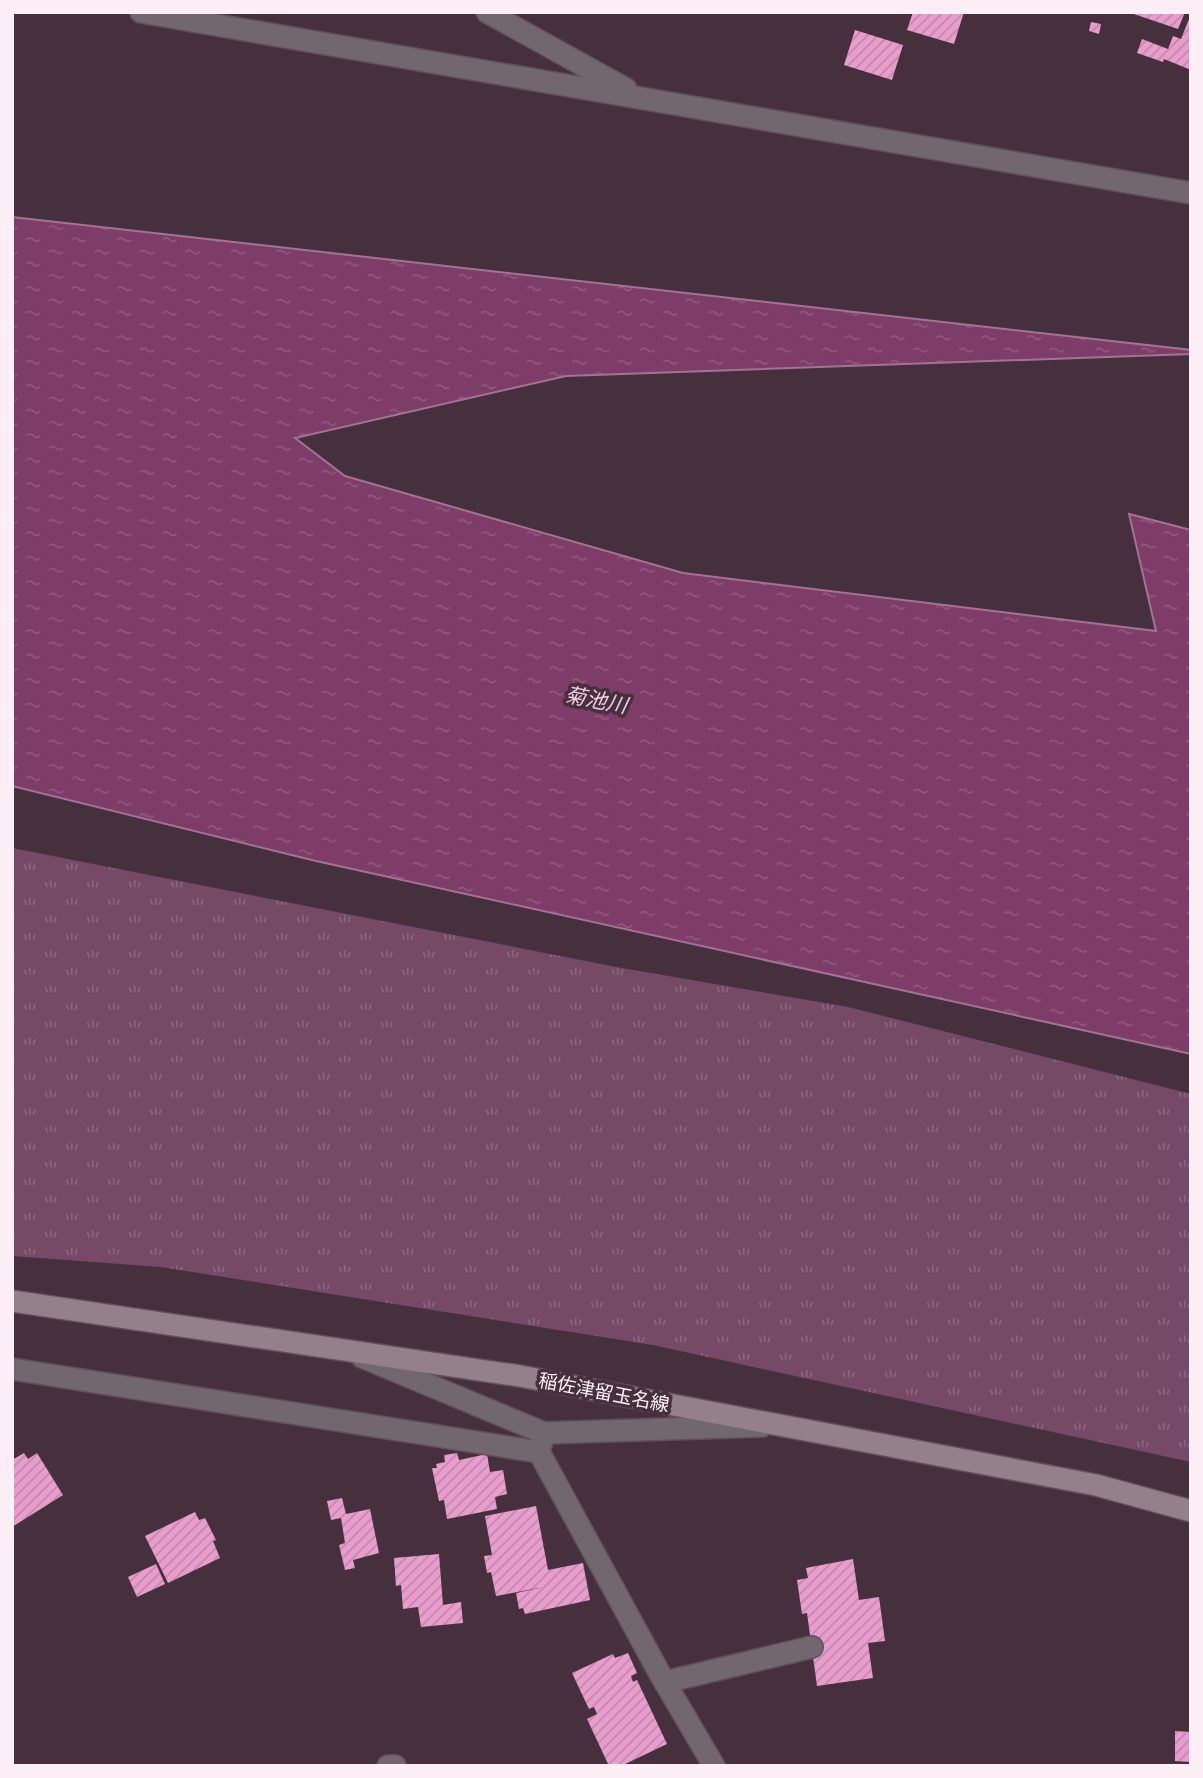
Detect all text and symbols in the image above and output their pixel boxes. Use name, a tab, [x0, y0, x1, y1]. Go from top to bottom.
water label: 菊池川	[563, 681, 631, 720]
street label: 稲佐津留玉名線	[536, 1368, 672, 1416]

